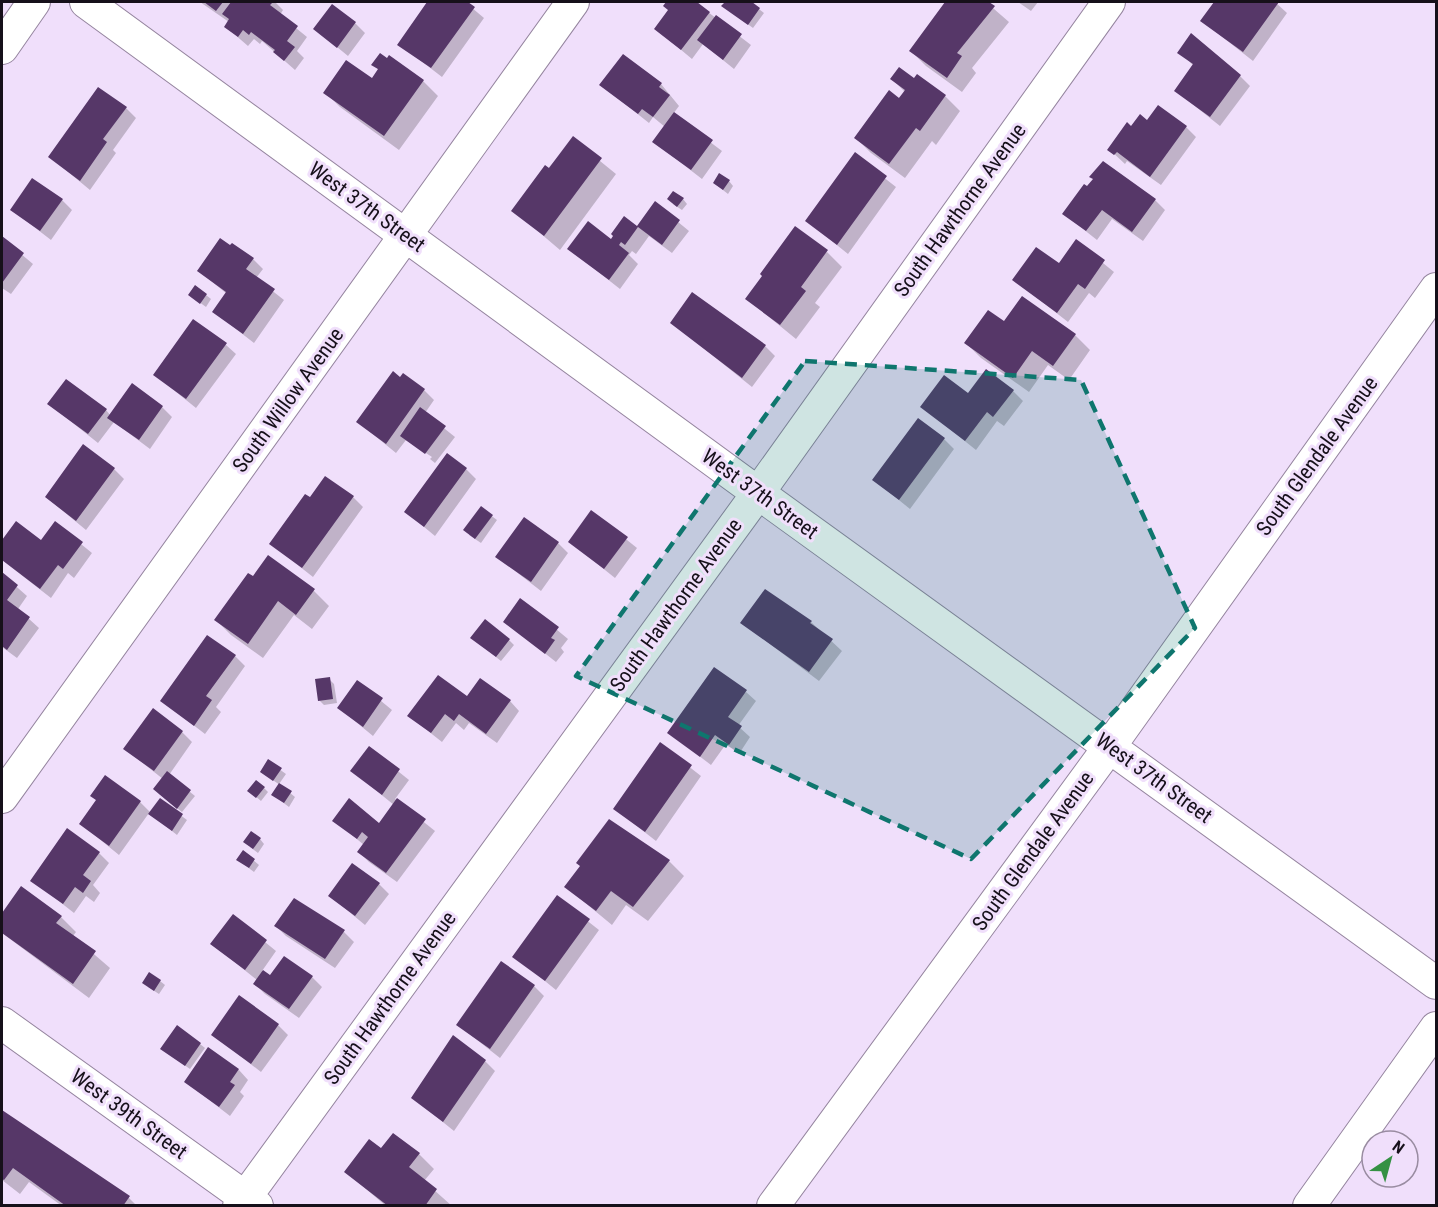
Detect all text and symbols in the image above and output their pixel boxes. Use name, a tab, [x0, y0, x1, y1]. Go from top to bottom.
street label: South Hawthorne Avenue	[889, 119, 1031, 301]
street label: West 37th Street	[304, 157, 430, 257]
street label: South Willow Avenue	[228, 323, 349, 477]
street label: South Glendale Avenue	[1251, 372, 1383, 540]
street label: West 37th Street	[697, 444, 823, 544]
street label: South Hawthorne Avenue	[605, 514, 747, 696]
street label: West 37th Street	[1091, 728, 1217, 828]
street label: South Glendale Avenue	[967, 767, 1099, 935]
street label: South Hawthorne Avenue	[319, 907, 461, 1089]
street label: West 39th Street	[66, 1064, 192, 1164]
north arrow	[1360, 1129, 1420, 1189]
text: N	[1389, 1137, 1408, 1158]

